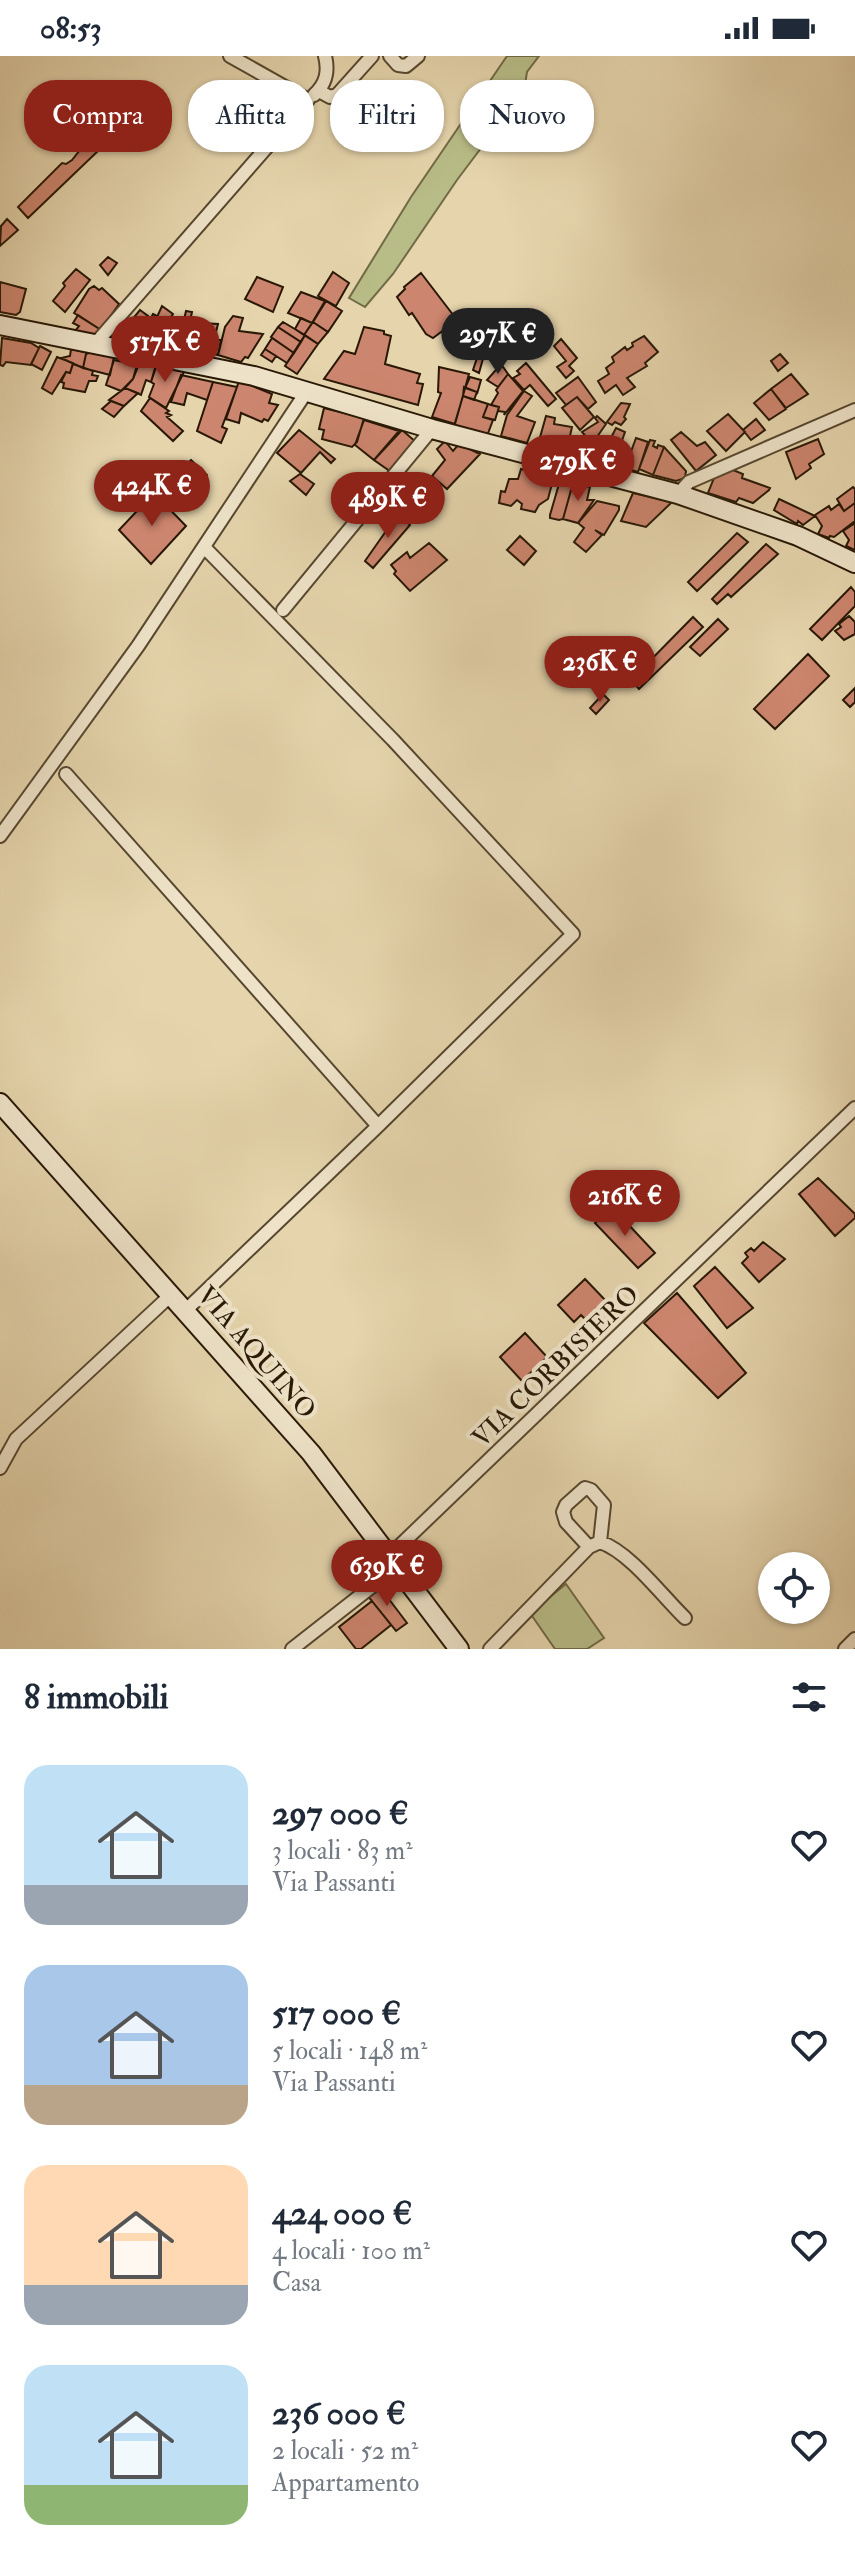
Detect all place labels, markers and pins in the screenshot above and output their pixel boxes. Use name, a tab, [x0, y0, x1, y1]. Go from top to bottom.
pin: 297K €	[433, 308, 563, 376]
pin: 517K €	[100, 316, 230, 384]
pin: 279K €	[513, 435, 643, 503]
pin: 424K €	[87, 460, 217, 528]
pin: 489K €	[323, 472, 453, 540]
pin: 236K €	[535, 636, 665, 704]
pin: 216K €	[560, 1170, 690, 1238]
pin: 639K €	[322, 1540, 452, 1608]

